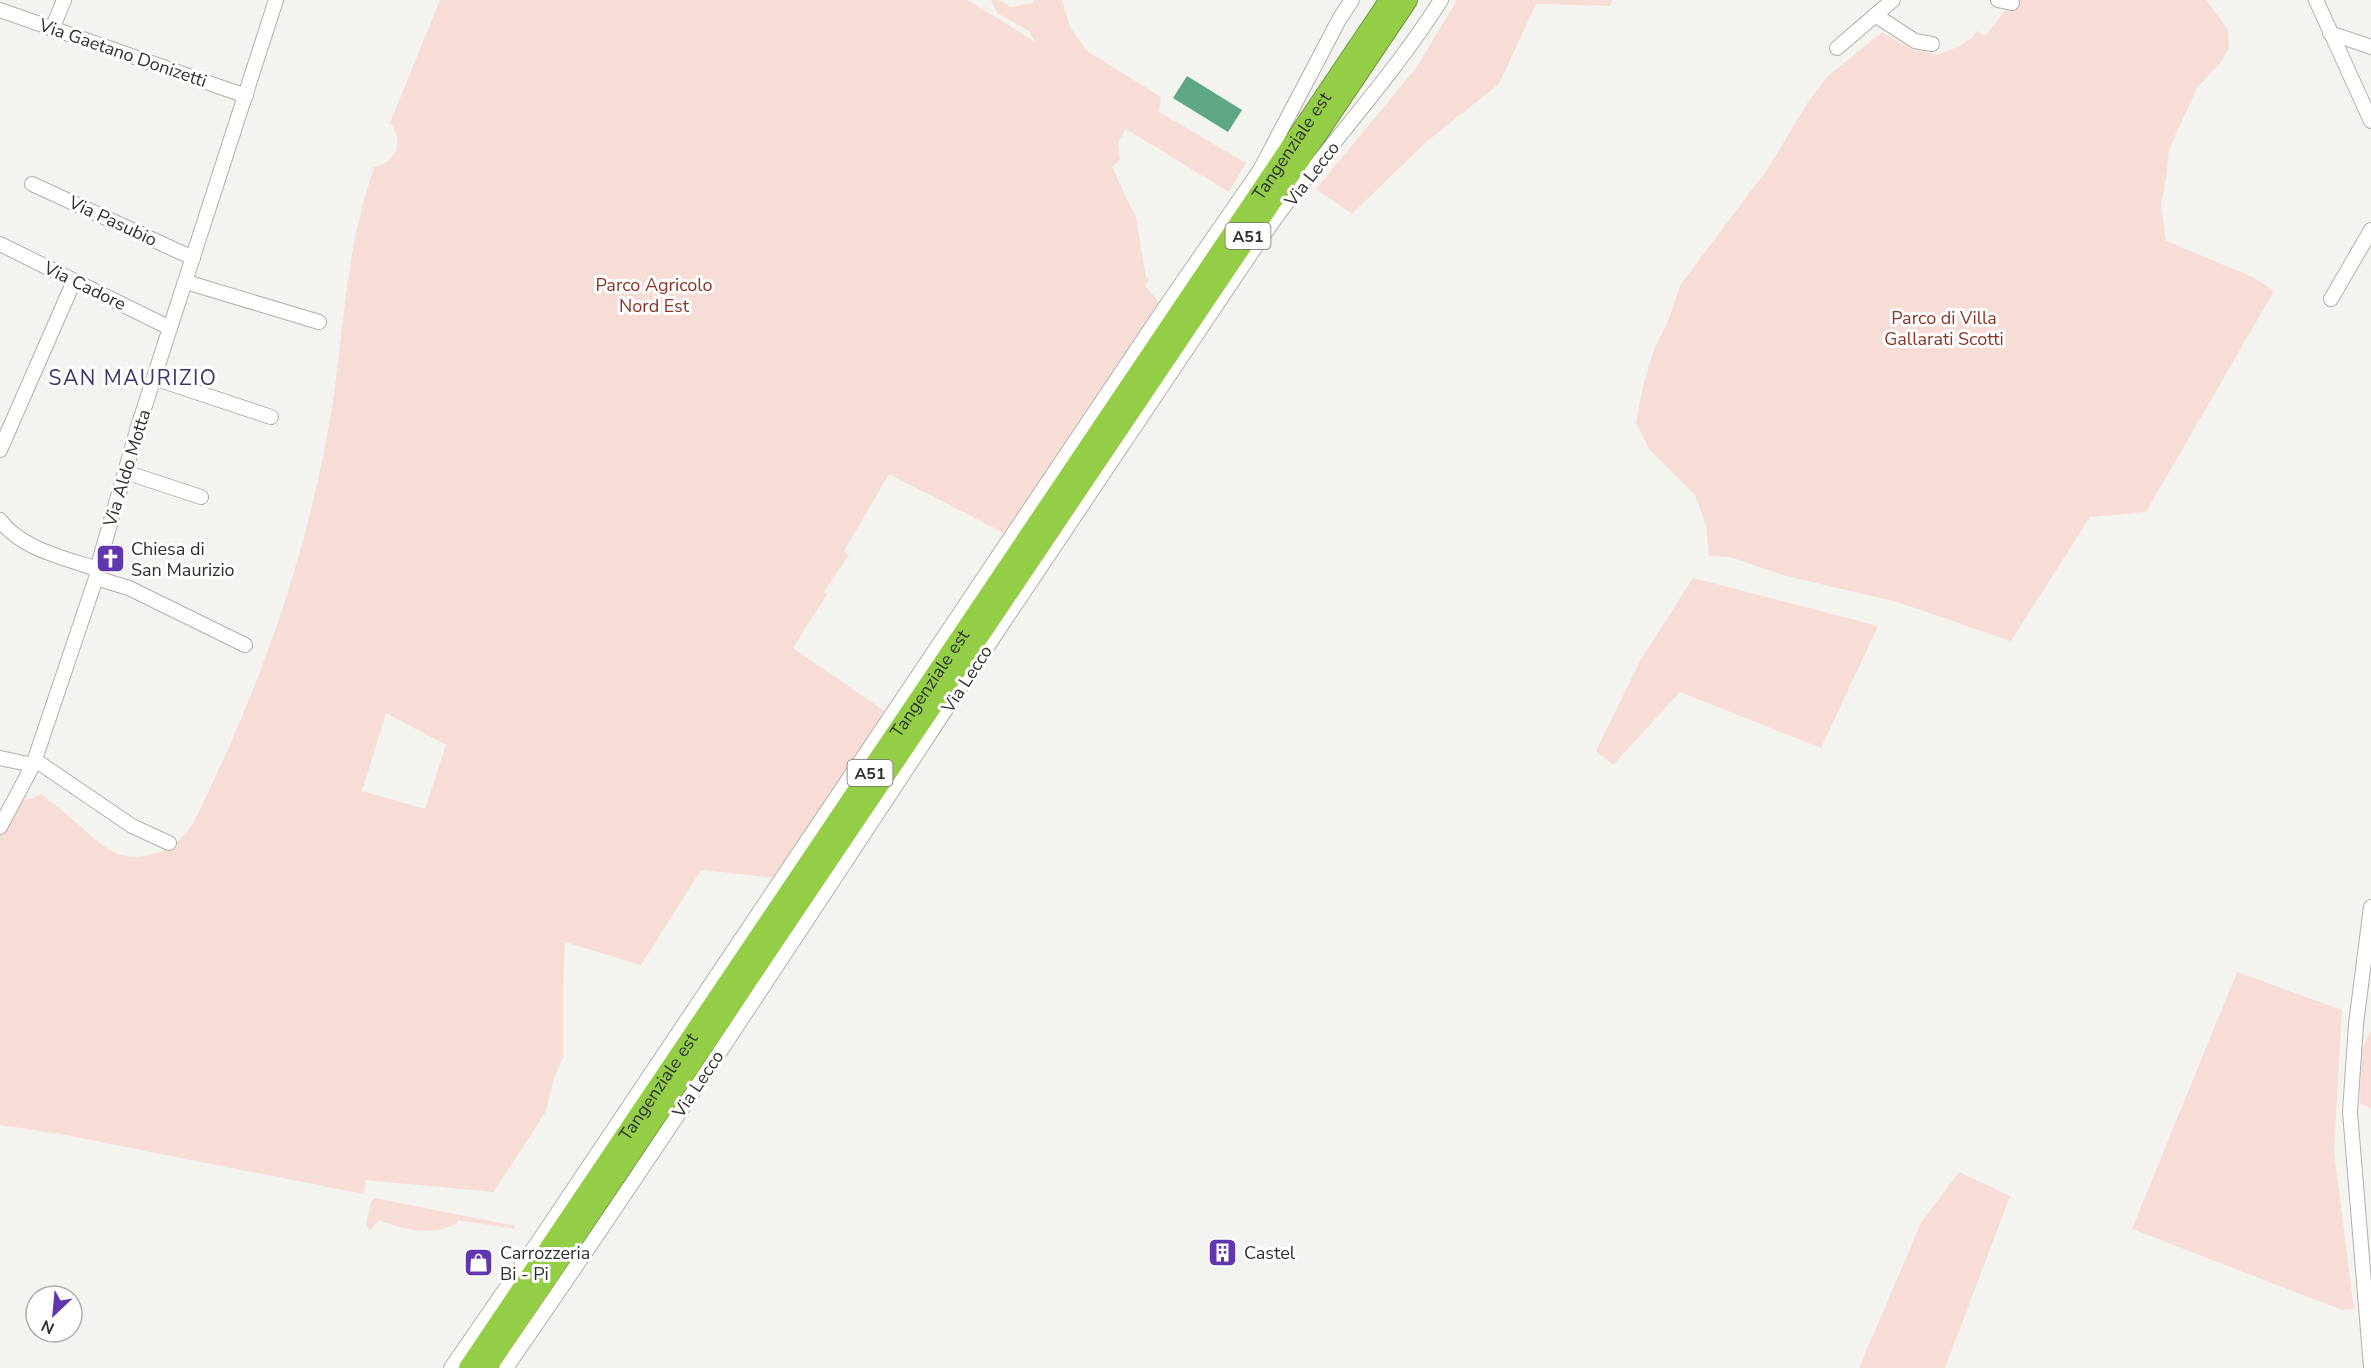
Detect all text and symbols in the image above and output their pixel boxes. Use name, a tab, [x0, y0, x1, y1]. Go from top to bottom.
street label: Via Gaetano Donizetti	[35, 13, 210, 93]
street label: Tangenziale est	[1247, 87, 1337, 205]
street label: Via Lecco	[1278, 137, 1345, 212]
street label: Via Pasubio	[64, 190, 161, 252]
road number: A51	[1226, 223, 1270, 249]
street label: Via Cadore	[39, 255, 130, 316]
park label: Parco Agricolo Nord Est	[595, 273, 713, 318]
park label: Parco di Villa Gallarati Scotti	[1884, 306, 2004, 351]
district label: SAN MAURIZIO	[49, 364, 217, 392]
street label: Via Aldo Motta	[97, 406, 156, 531]
place label: Chiesa di San Maurizio	[131, 537, 235, 582]
church icon: Chiesa di San Maurizio	[94, 543, 126, 575]
street label: Tangenziale est	[885, 624, 975, 742]
street label: Via Lecco	[936, 640, 998, 718]
road number: A51	[848, 760, 892, 786]
street label: Tangenziale est	[613, 1027, 704, 1146]
street label: Via Lecco	[666, 1046, 729, 1123]
building icon: Castel	[1207, 1237, 1239, 1269]
place label: Carrozzeria Bi - Pi	[500, 1241, 590, 1286]
place label: Castel	[1244, 1241, 1296, 1265]
shop icon: Carrozzeria Bi - Pi	[463, 1247, 495, 1279]
north arrow	[24, 1284, 84, 1344]
text: N	[38, 1314, 58, 1339]

